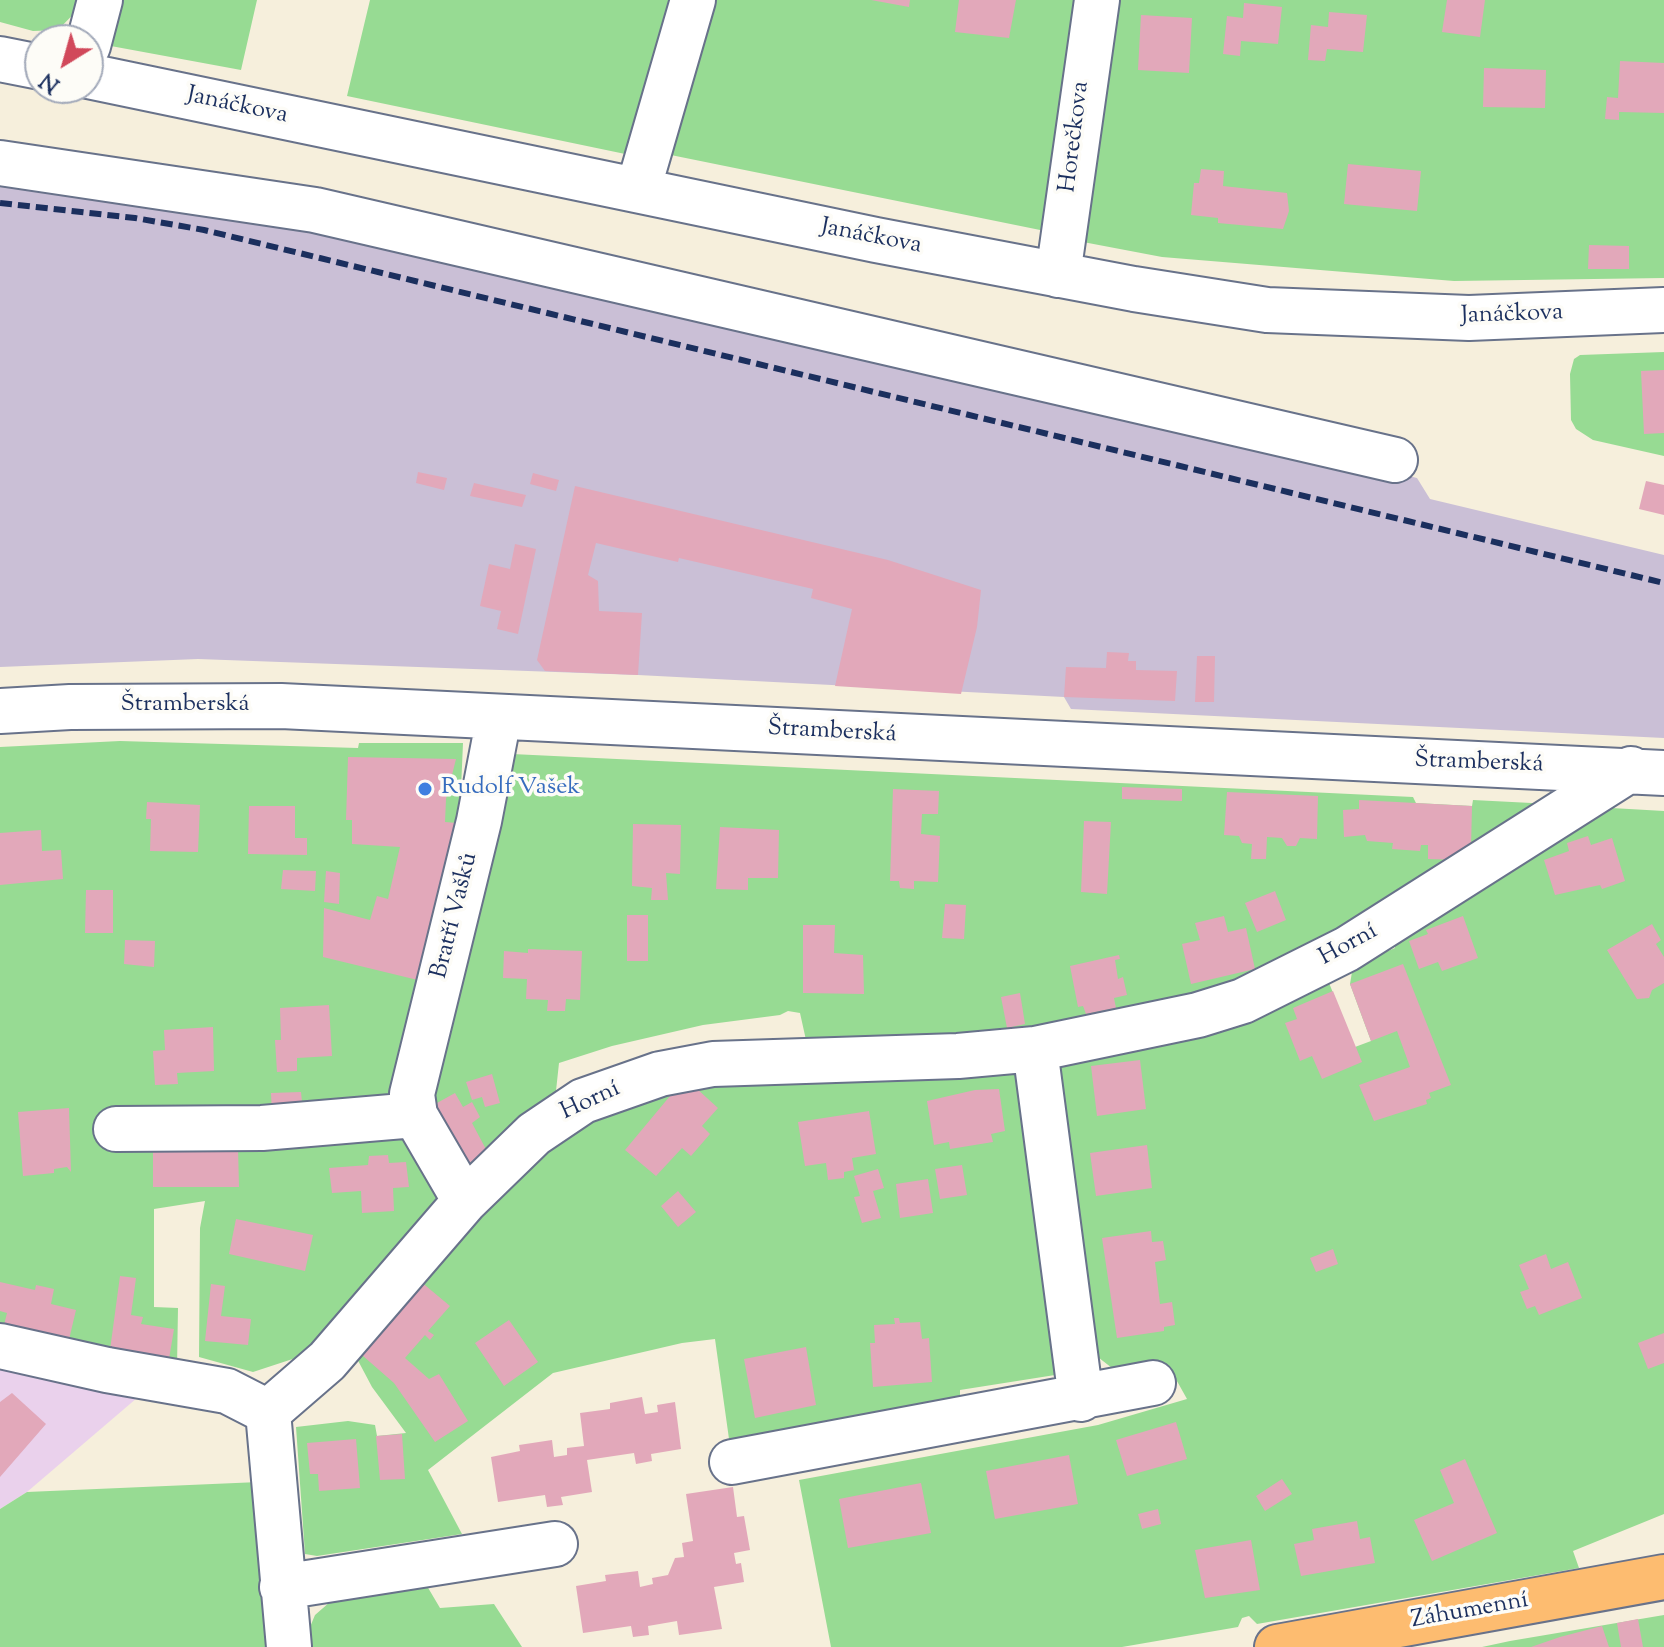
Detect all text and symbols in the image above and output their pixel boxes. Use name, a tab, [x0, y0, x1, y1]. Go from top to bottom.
north arrow	[24, 24, 104, 104]
text: N	[34, 64, 67, 100]
street label: Horečkova	[1055, 80, 1097, 194]
street label: Janáčkova	[184, 82, 290, 132]
street label: Janáčkova	[818, 214, 924, 262]
street label: Janáčkova	[1460, 300, 1564, 332]
street label: Štramberská	[120, 692, 250, 720]
street label: Štramberská	[767, 715, 897, 751]
street label: Štramberská	[1414, 747, 1544, 781]
place label: Rudolf Vašek	[441, 775, 580, 803]
marker: Rudolf Vašek	[416, 780, 434, 798]
street label: Bratří Vašků	[426, 850, 486, 982]
street label: Horní	[1315, 918, 1383, 974]
street label: Horní	[557, 1076, 625, 1128]
street label: Záhumenní	[1409, 1588, 1531, 1636]

